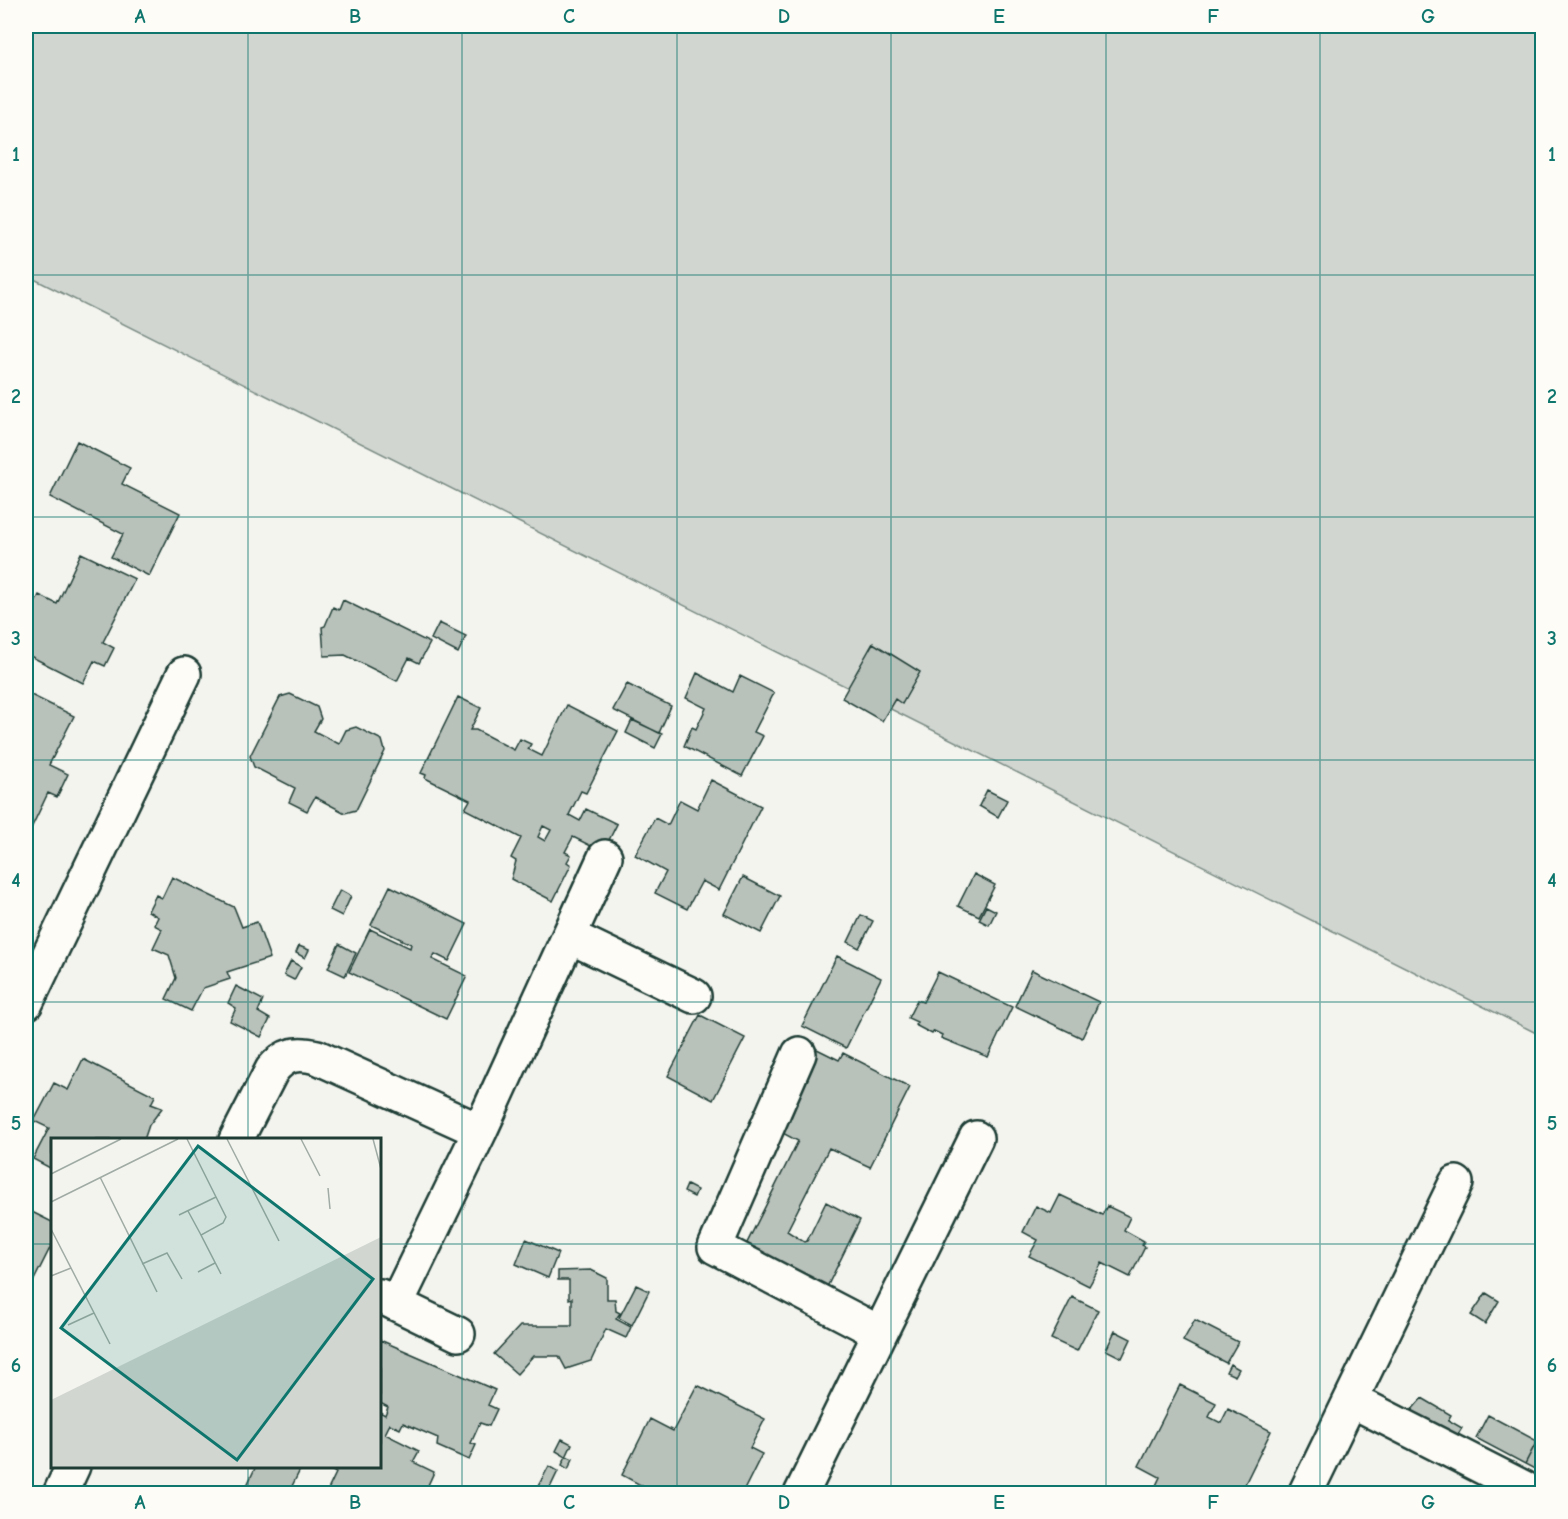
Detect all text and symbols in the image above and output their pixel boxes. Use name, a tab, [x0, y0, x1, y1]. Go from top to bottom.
text: A	[134, 5, 146, 28]
text: B	[349, 5, 361, 28]
text: C	[563, 5, 575, 28]
text: D	[778, 5, 790, 28]
text: E	[993, 5, 1005, 28]
text: F	[1207, 5, 1219, 28]
text: G	[1421, 5, 1435, 28]
text: 1	[12, 143, 20, 166]
text: 1	[1548, 143, 1556, 166]
text: 2	[11, 385, 21, 408]
text: 2	[1547, 385, 1557, 408]
text: 3	[11, 627, 21, 650]
text: 3	[1547, 627, 1557, 650]
text: 4	[11, 869, 21, 892]
text: 4	[1547, 869, 1557, 892]
text: 5	[11, 1112, 21, 1135]
text: 5	[1547, 1112, 1557, 1135]
inset map	[51, 1138, 381, 1468]
text: 6	[11, 1354, 21, 1377]
text: 6	[1547, 1354, 1557, 1377]
text: A	[134, 1491, 146, 1514]
text: B	[349, 1491, 361, 1514]
text: C	[563, 1491, 575, 1514]
text: D	[778, 1491, 790, 1514]
text: E	[993, 1491, 1005, 1514]
text: F	[1207, 1491, 1219, 1514]
text: G	[1421, 1491, 1435, 1514]

